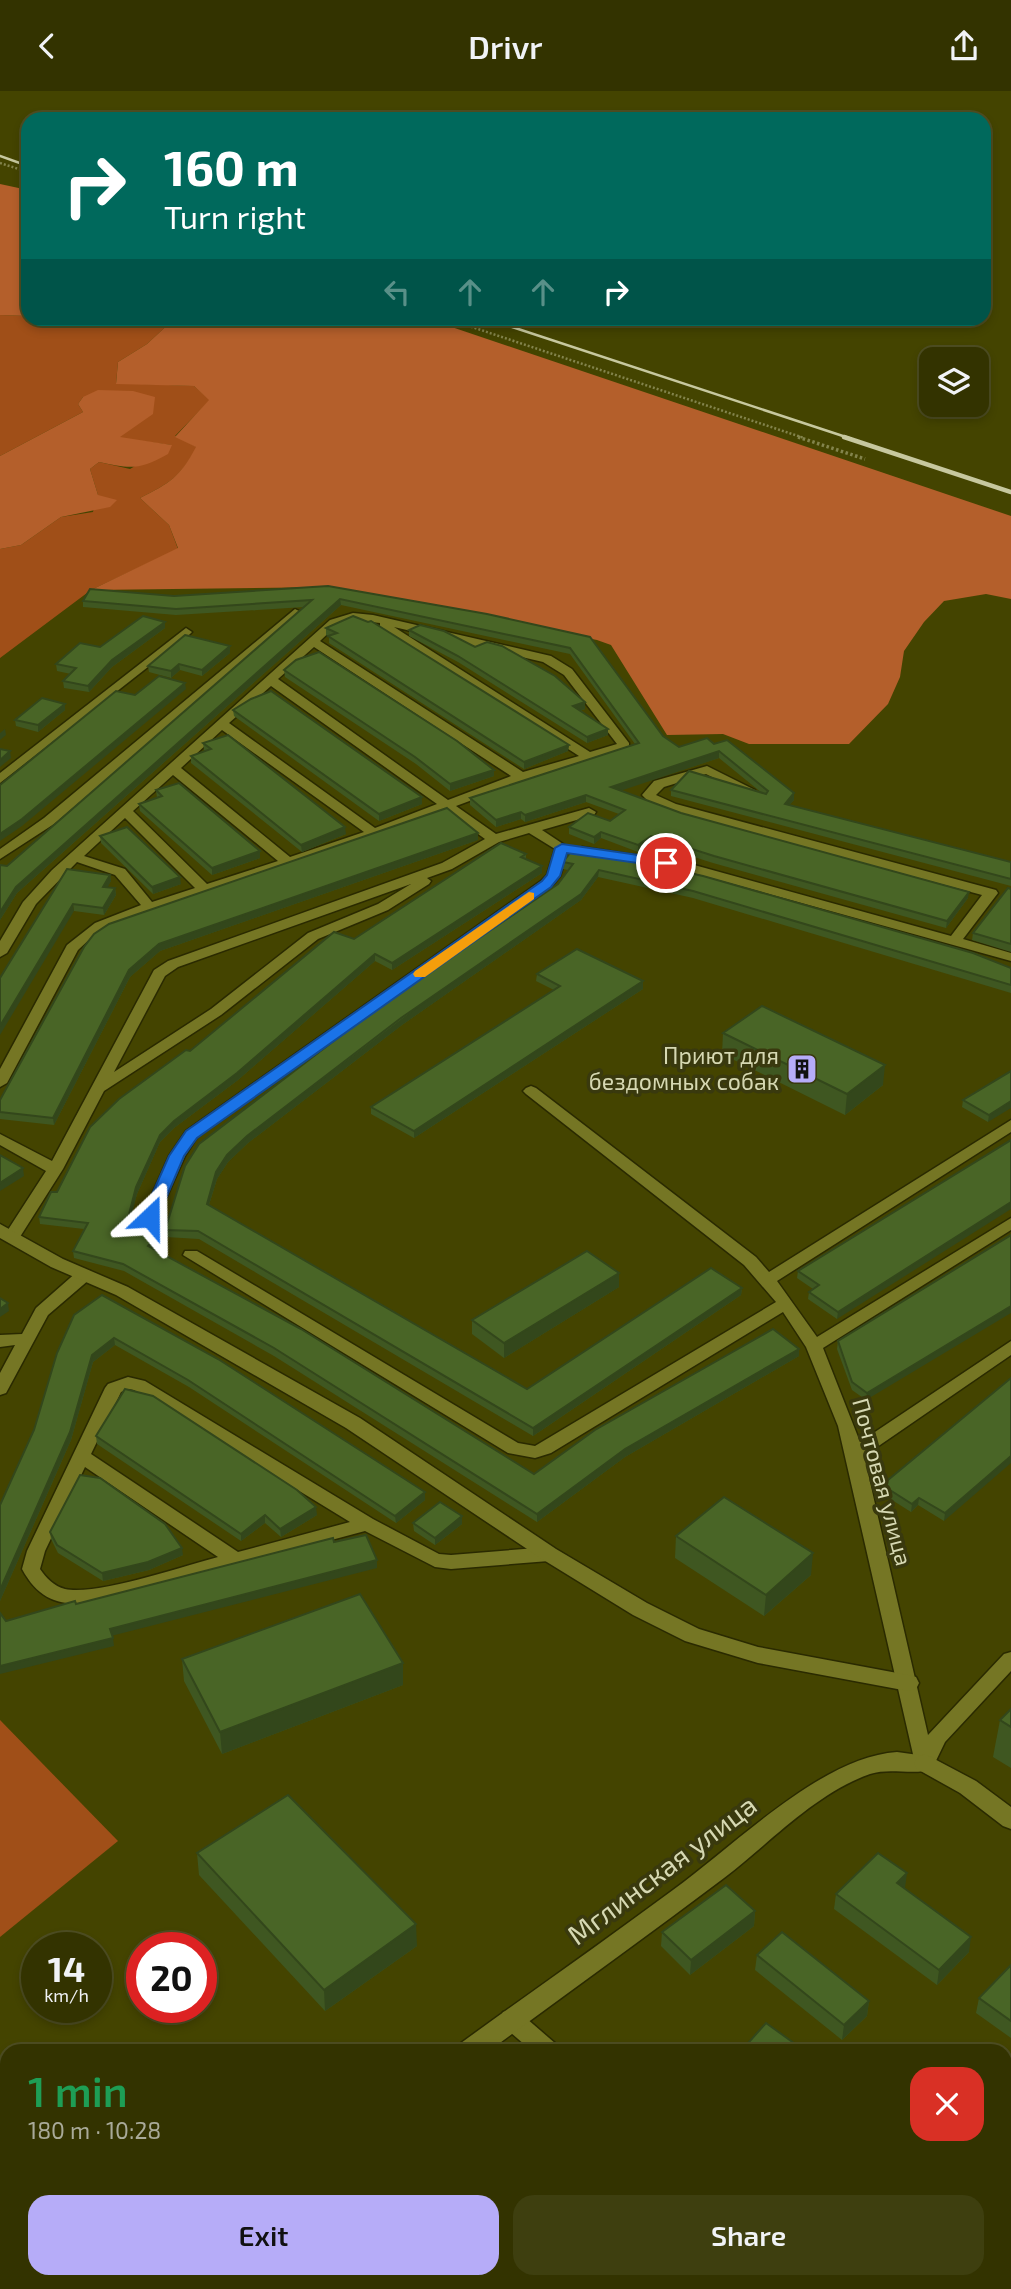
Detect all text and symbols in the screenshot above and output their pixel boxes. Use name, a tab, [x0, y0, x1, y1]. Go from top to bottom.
icon: back	[28, 27, 66, 65]
text: Drivr	[468, 27, 543, 65]
icon: share	[945, 27, 983, 65]
text: 160 m	[164, 137, 299, 196]
icon: right	[49, 140, 140, 231]
text: Turn right	[164, 197, 306, 235]
icon: left	[378, 273, 416, 311]
icon: ahead	[451, 273, 489, 311]
icon: ahead	[524, 273, 562, 311]
icon: right	[597, 273, 635, 311]
map controls	[919, 347, 989, 417]
button: layers	[919, 347, 989, 417]
pin	[636, 833, 696, 893]
icon: arrive	[647, 844, 685, 882]
place label: Приют для бездомных собак	[589, 1041, 779, 1095]
building icon: Приют для бездомных собак	[785, 1052, 819, 1086]
position arrow	[113, 1180, 187, 1254]
street label: Почтовая улица	[846, 1395, 919, 1569]
street label: Мглинская улица	[560, 1787, 763, 1951]
speed limit sign: 20	[126, 1932, 217, 2023]
text: 14	[48, 1947, 85, 1989]
text: km/h	[44, 1984, 89, 2006]
text: 1 min	[28, 2065, 128, 2115]
button: close	[910, 2067, 984, 2141]
text: 180 m · 10:28	[28, 2116, 161, 2144]
button: Exit	[28, 2195, 499, 2275]
button: Share	[513, 2195, 984, 2275]

